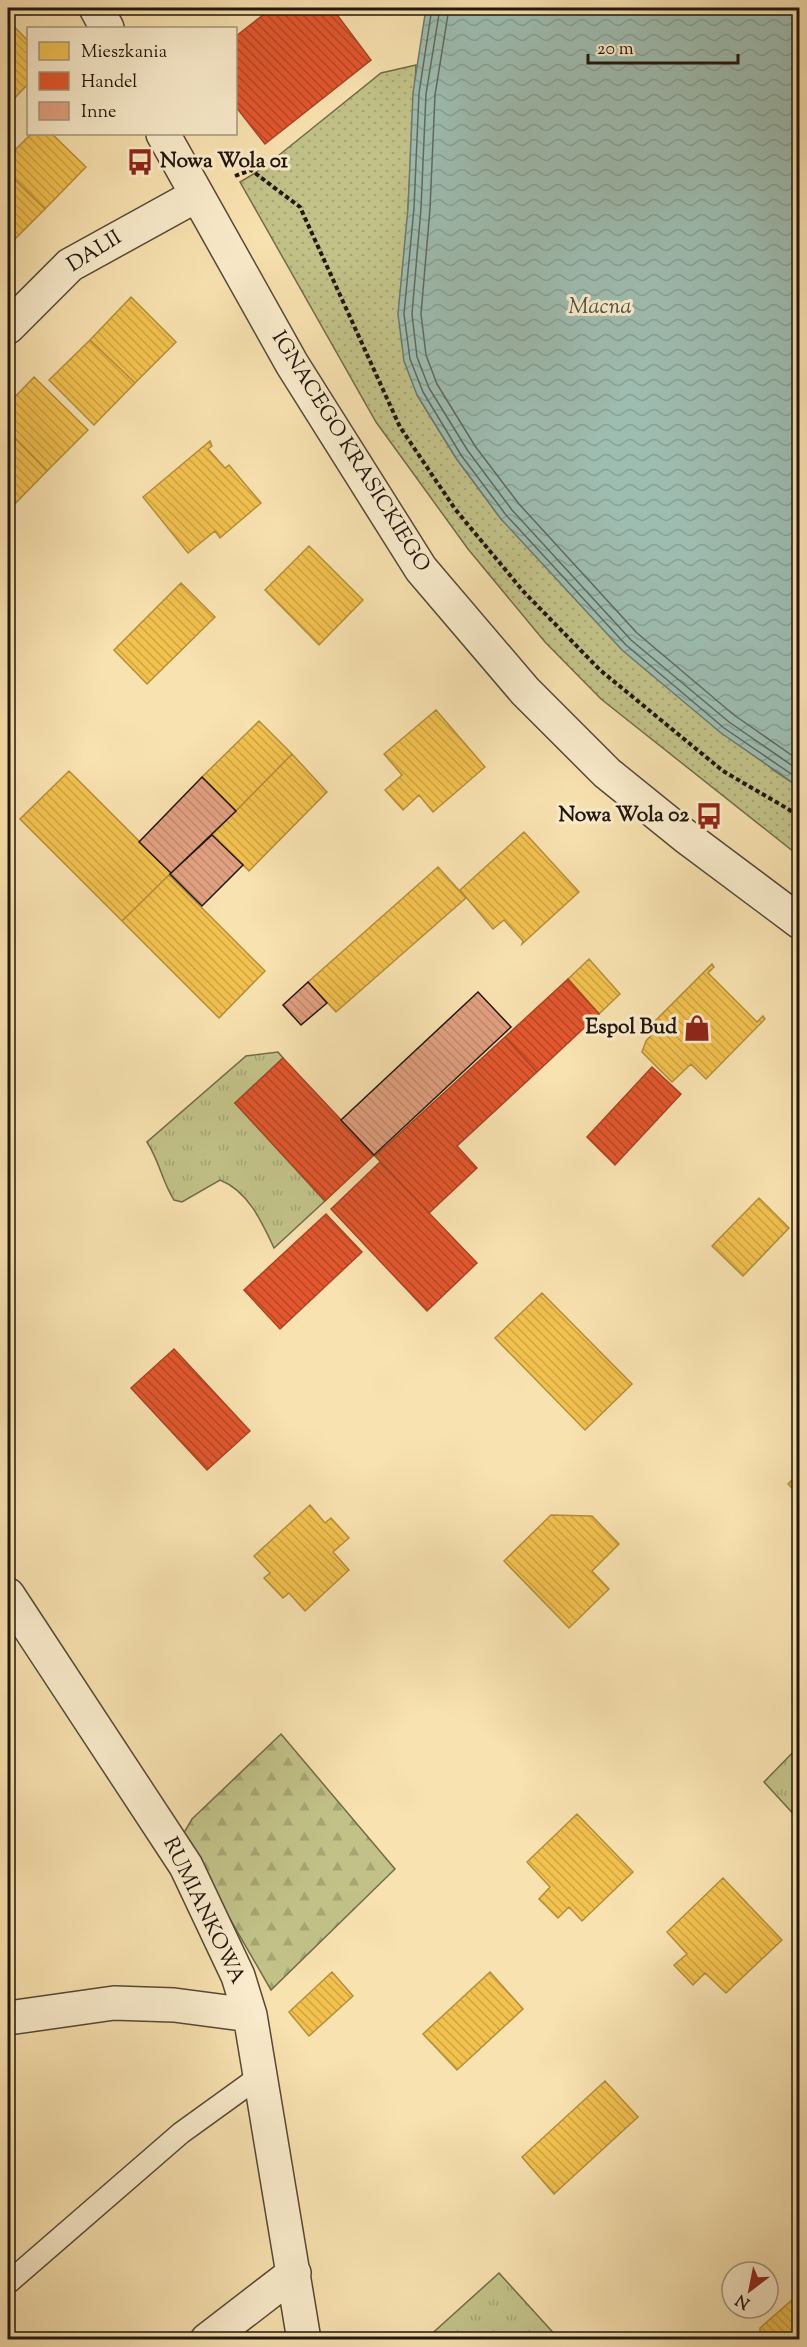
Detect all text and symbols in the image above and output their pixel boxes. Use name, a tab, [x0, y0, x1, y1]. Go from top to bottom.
legend	[27, 27, 237, 135]
scale bar	[588, 27, 738, 65]
text: 20 m	[597, 37, 634, 63]
text: Mieszkania	[81, 40, 167, 66]
text: Handel	[81, 70, 137, 96]
text: Inne	[81, 100, 116, 126]
bus stop icon: Nowa Wola 01	[125, 147, 155, 177]
place label: Nowa Wola 01	[160, 147, 289, 177]
street label: DALII	[62, 224, 128, 280]
water label: Macna	[568, 292, 632, 324]
street label: IGNACEGO KRASICKIEGO	[263, 326, 437, 578]
place label: Nowa Wola 02	[558, 801, 689, 831]
bus stop icon: Nowa Wola 02	[694, 801, 724, 831]
place label: Espol Bud	[586, 1013, 677, 1043]
shop icon: Espol Bud	[682, 1013, 712, 1043]
street label: RUMIANKOWA	[154, 1832, 252, 1990]
north arrow	[720, 2260, 780, 2320]
text: N	[732, 2287, 755, 2314]

